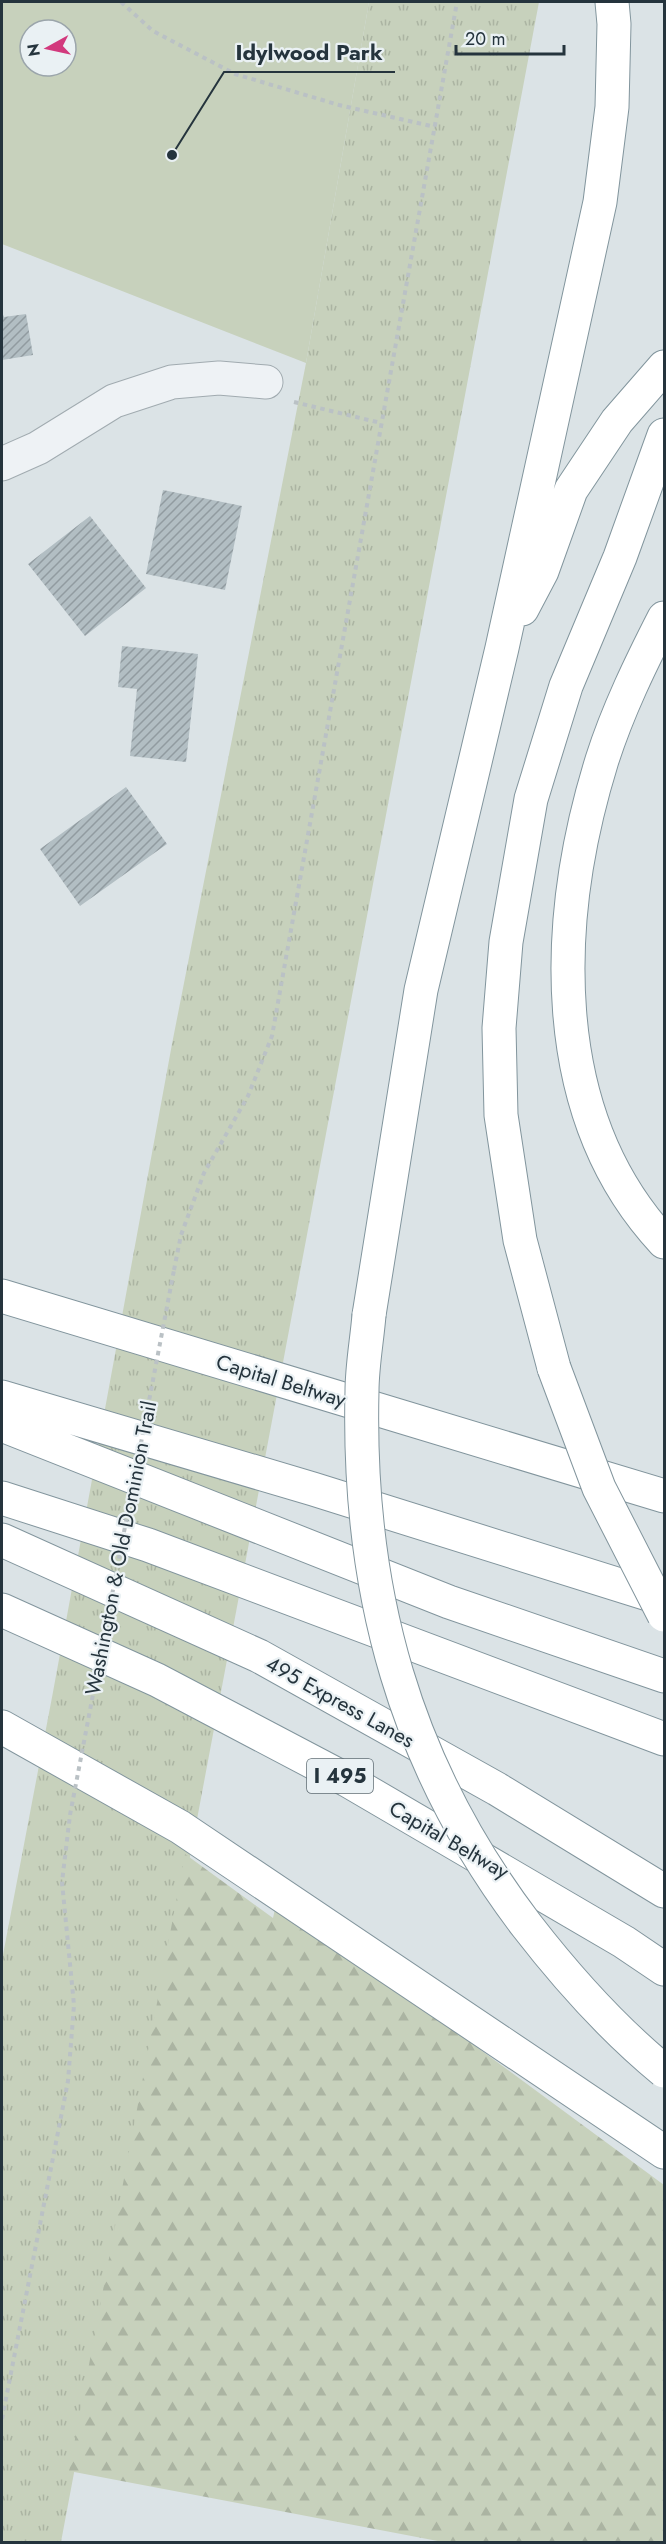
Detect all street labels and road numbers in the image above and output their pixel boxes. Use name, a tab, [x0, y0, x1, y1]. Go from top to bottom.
street label: Capital Beltway	[212, 1347, 350, 1415]
street label: Washington & Old Dominion Trail	[78, 1398, 164, 1698]
street label: 495 Express Lanes	[260, 1649, 420, 1755]
road number: I 495	[307, 1759, 373, 1793]
street label: Capital Beltway	[383, 1793, 515, 1887]

